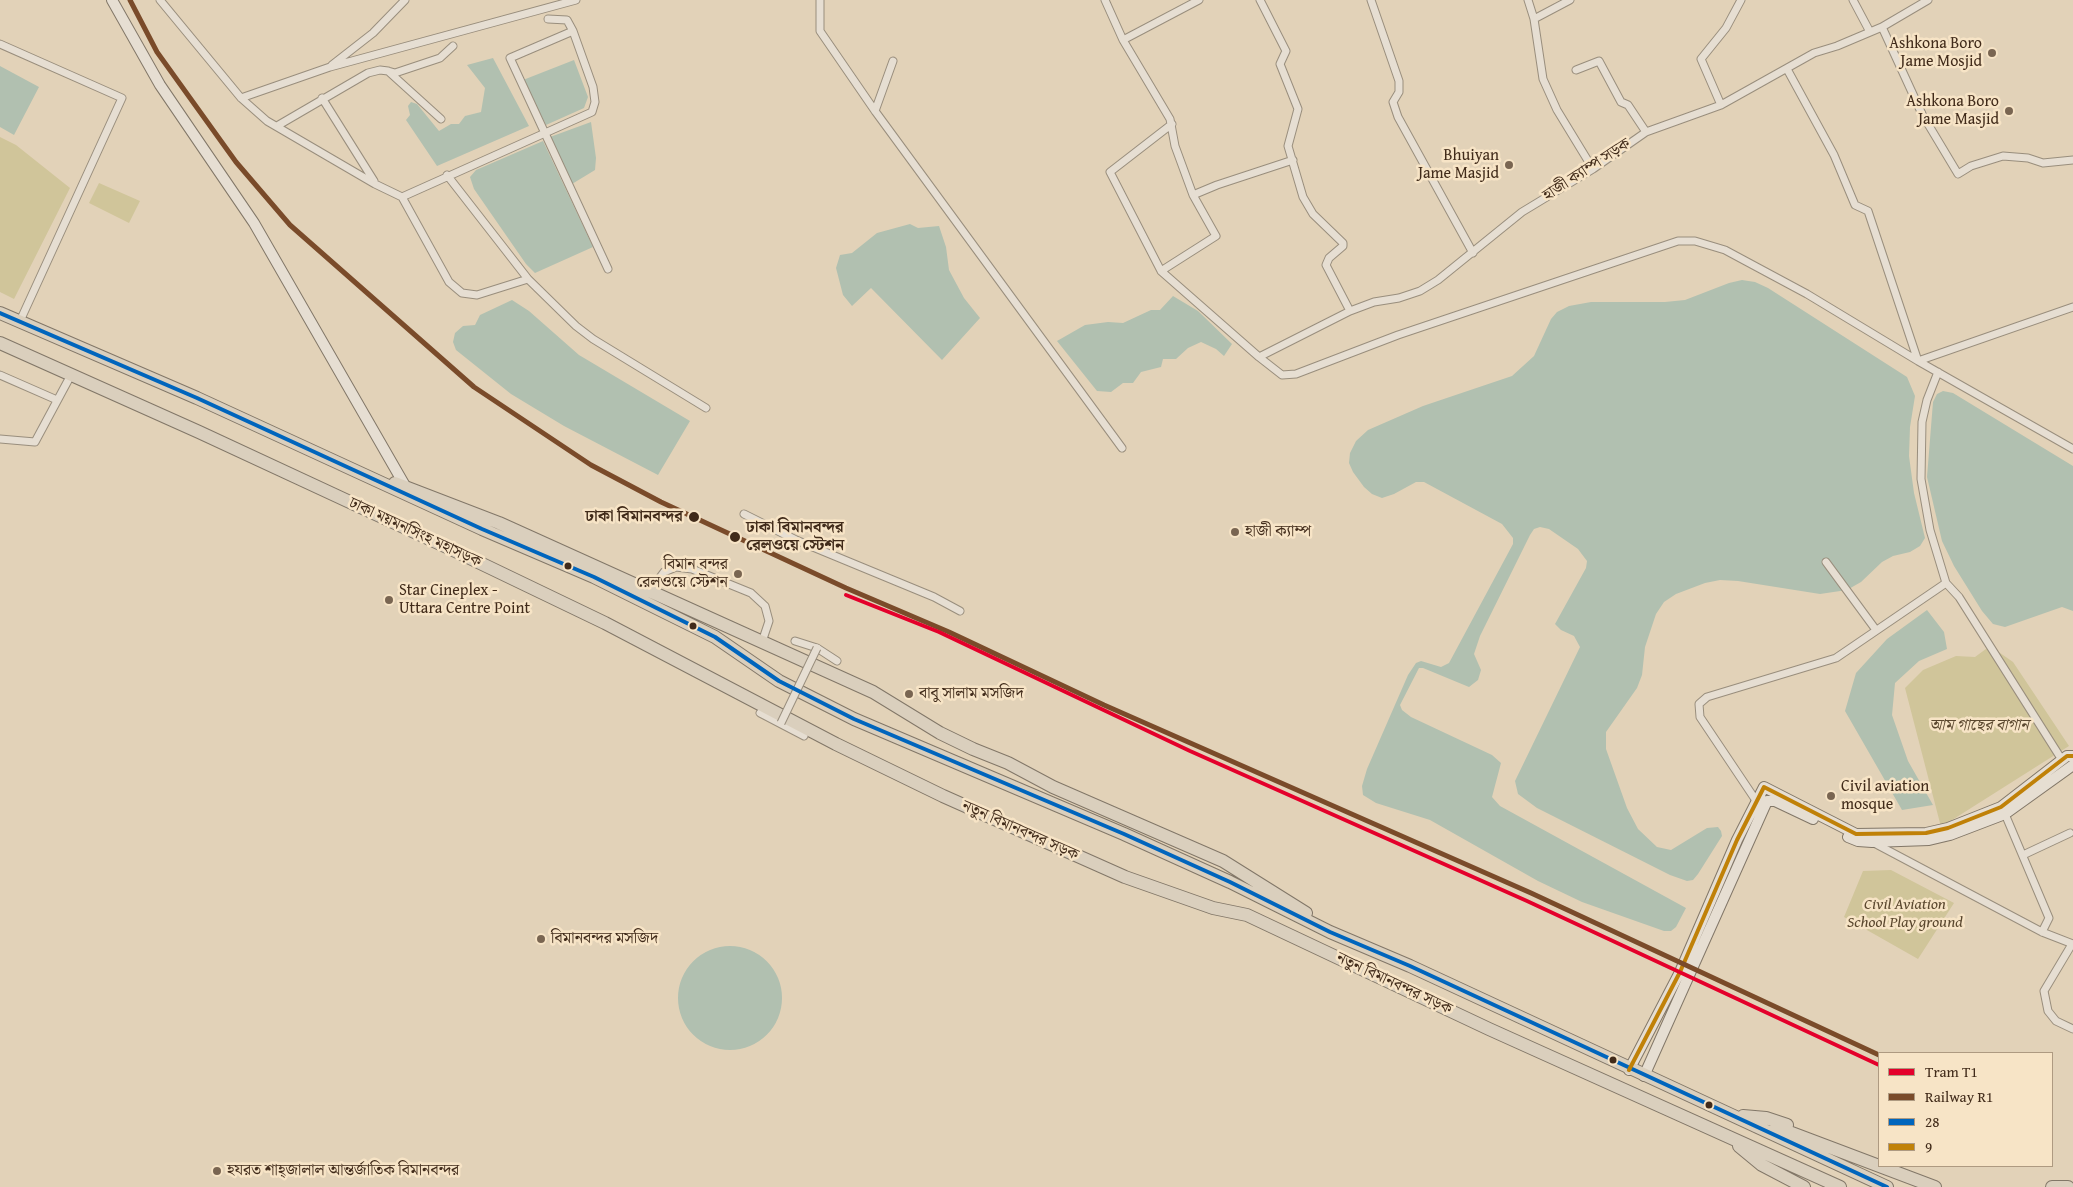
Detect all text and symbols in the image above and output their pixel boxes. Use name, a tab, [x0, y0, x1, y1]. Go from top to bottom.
place label: Ashkona Boro Jame Mosjid	[1889, 34, 1982, 72]
marker: Ashkona Boro Jame Mosjid	[1986, 47, 1998, 59]
place label: Ashkona Boro Jame Masjid	[1906, 92, 1999, 130]
marker: Ashkona Boro Jame Masjid	[2003, 105, 2015, 117]
street label: হাজী ক্যাম্প সড়ক	[1540, 135, 1634, 205]
place label: Bhuiyan Jame Masjid	[1418, 146, 1499, 184]
marker: Bhuiyan Jame Masjid	[1503, 159, 1515, 171]
street label: ঢাকা ময়মনসিংহ মহাসড়ক	[346, 494, 484, 572]
place label: ঢাকা বিমানবন্দর	[585, 507, 683, 527]
marker: ঢাকা বিমানবন্দর	[687, 510, 701, 524]
place label: ঢাকা বিমানবন্দর রেলওয়ে স্টেশন	[746, 518, 844, 556]
place label: হাজী ক্যাম্প	[1245, 522, 1311, 542]
marker: হাজী ক্যাম্প	[1229, 526, 1241, 538]
marker: ঢাকা বিমানবন্দর রেলওয়ে স্টেশন	[728, 530, 742, 544]
place label: বিমান বন্দর রেলওয়ে স্টেশন	[636, 555, 728, 593]
unlabelled marker	[563, 561, 573, 571]
marker: বিমান বন্দর রেলওয়ে স্টেশন	[732, 568, 744, 580]
place label: Star Cineplex - Uttara Centre Point	[399, 581, 530, 619]
marker: Star Cineplex - Uttara Centre Point	[383, 594, 395, 606]
unlabelled marker	[688, 621, 698, 631]
place label: বাবু সালাম মসজিদ	[919, 684, 1024, 704]
marker: বাবু সালাম মসজিদ	[903, 688, 915, 700]
park label: আম গাছের বাগান	[1929, 716, 2029, 736]
place label: Civil aviation mosque	[1841, 777, 1929, 815]
marker: Civil aviation mosque	[1825, 790, 1837, 802]
street label: নতুন বিমানবন্দর সড়ক	[959, 797, 1081, 865]
park label: Civil Aviation School Play ground	[1847, 895, 1963, 933]
place label: বিমানবন্দর মসজিদ	[551, 929, 658, 949]
marker: বিমানবন্দর মসজিদ	[535, 933, 547, 945]
street label: নতুন বিমানবন্দর সড়ক	[1333, 949, 1455, 1019]
legend	[1878, 1052, 2053, 1167]
unlabelled marker	[1608, 1055, 1618, 1065]
text: Tram T1	[1925, 1061, 1978, 1082]
text: Railway R1	[1925, 1086, 1993, 1107]
unlabelled marker	[1704, 1100, 1714, 1110]
text: 28	[1925, 1111, 1939, 1132]
text: 9	[1925, 1136, 1932, 1157]
place label: হযরত শাহ্‌জালাল আন্তর্জাতিক বিমানবন্দর	[227, 1161, 459, 1181]
marker: হযরত শাহ্‌জালাল আন্তর্জাতিক বিমানবন্দর	[211, 1165, 223, 1177]

